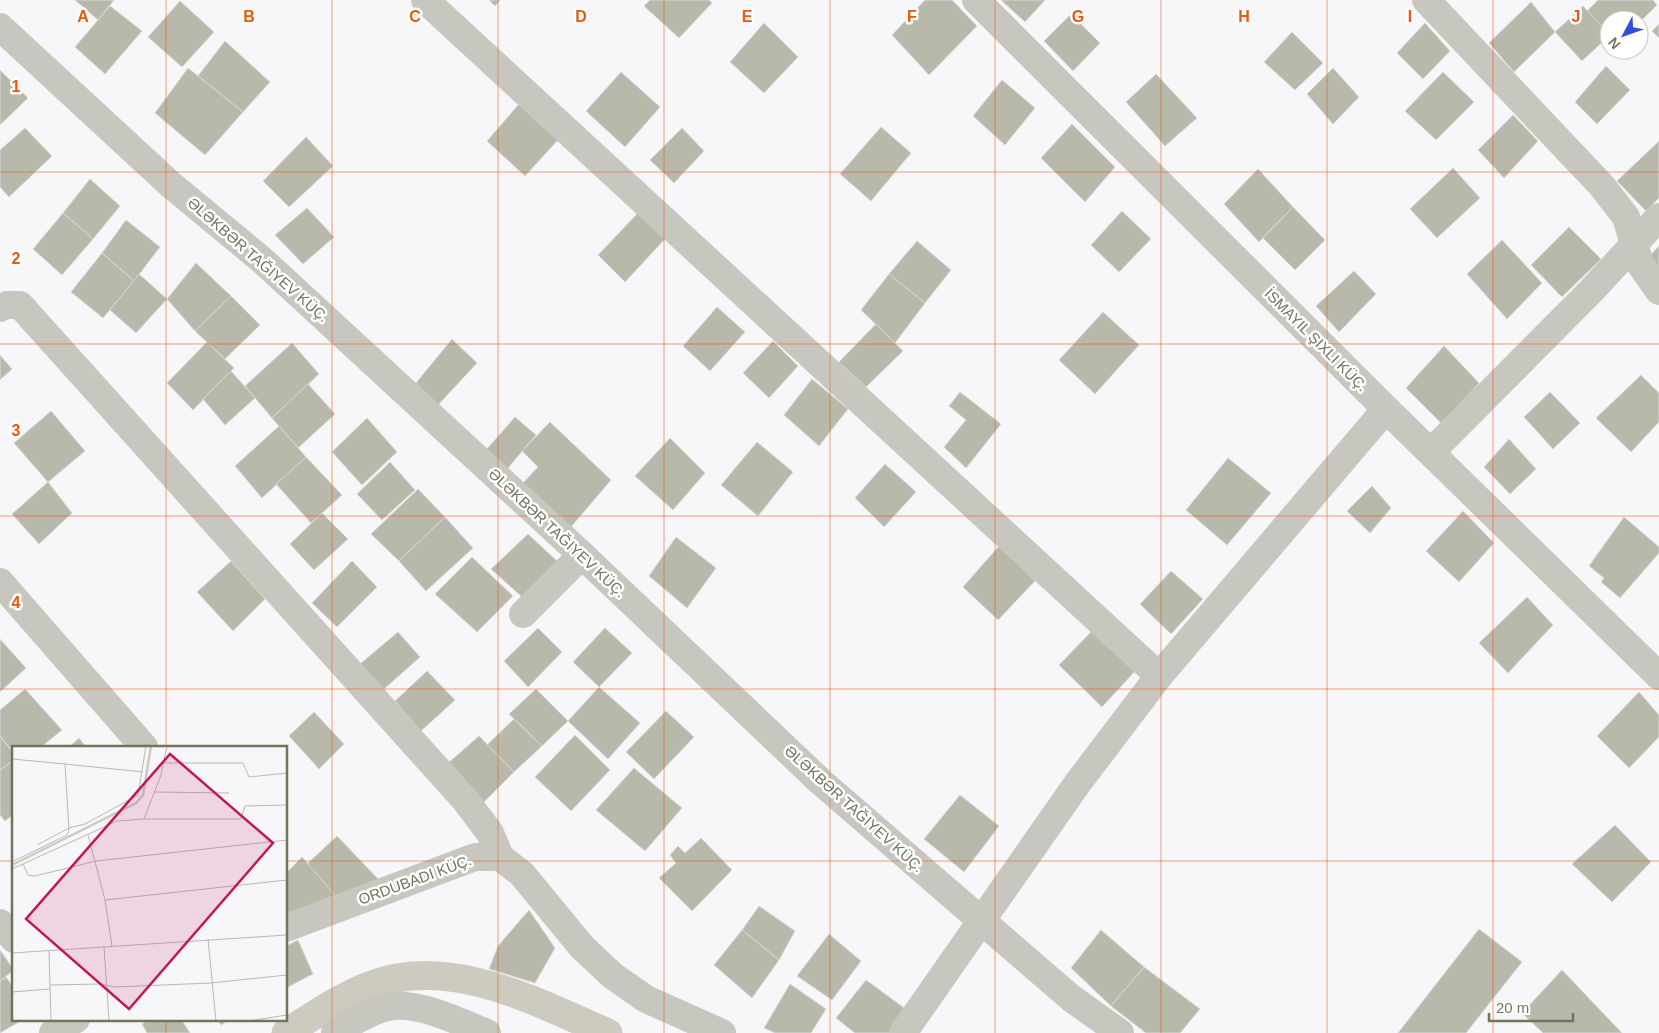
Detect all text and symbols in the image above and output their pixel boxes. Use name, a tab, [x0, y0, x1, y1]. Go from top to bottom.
text: A	[77, 8, 89, 25]
text: B	[243, 8, 255, 25]
text: C	[409, 8, 421, 25]
text: D	[575, 8, 587, 25]
text: E	[742, 8, 753, 25]
text: F	[907, 8, 917, 25]
text: G	[1072, 8, 1084, 25]
text: H	[1238, 8, 1250, 25]
text: I	[1408, 8, 1412, 25]
text: J	[1572, 8, 1580, 25]
north arrow	[1599, 10, 1649, 60]
text: N	[1605, 34, 1624, 53]
text: 1	[12, 78, 21, 95]
street label: ƏLƏKBƏR TAĞIYEV KÜÇ.	[185, 194, 332, 325]
text: 2	[12, 250, 21, 267]
street label: İSMAYIL ŞIXLI KÜÇ.	[1261, 285, 1371, 395]
text: 3	[12, 422, 21, 439]
street label: ƏLƏKBƏR TAĞIYEV KÜÇ.	[485, 465, 629, 601]
text: 4	[12, 594, 21, 611]
street label: ƏLƏKBƏR TAĞIYEV KÜÇ.	[781, 742, 927, 875]
inset map	[12, 746, 288, 1020]
street label: ORDUBADI KÜÇ.	[356, 851, 474, 908]
scale bar	[1489, 990, 1573, 1022]
text: 20 m	[1496, 999, 1529, 1016]

